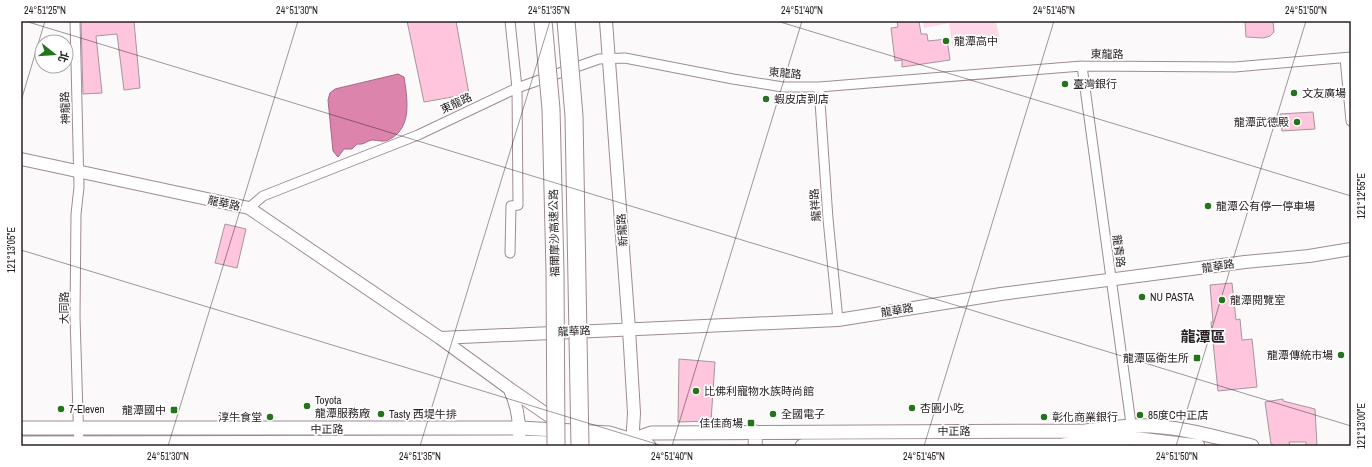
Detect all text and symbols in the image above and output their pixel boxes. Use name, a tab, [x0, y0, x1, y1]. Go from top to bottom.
text: 24°51'25"N	[24, 4, 66, 17]
text: 24°51'30"N	[276, 4, 318, 17]
text: 24°51'35"N	[528, 4, 570, 17]
text: 24°51'40"N	[781, 4, 823, 17]
text: 24°51'45"N	[1033, 4, 1075, 17]
text: 24°51'50"N	[1285, 4, 1327, 17]
north arrow	[34, 34, 74, 74]
place label: 龍潭高中	[954, 34, 998, 48]
marker: 龍潭高中	[941, 36, 951, 46]
street label: 東龍路	[1090, 47, 1124, 61]
text: 北	[55, 50, 72, 64]
street label: 東龍路	[768, 65, 802, 81]
place label: 臺灣銀行	[1073, 77, 1117, 91]
marker: 臺灣銀行	[1060, 79, 1070, 89]
place label: 文友廣場	[1302, 86, 1346, 100]
marker: 文友廣場	[1289, 88, 1299, 98]
street label: 東龍路	[438, 90, 474, 116]
street label: 神龍路	[57, 91, 73, 125]
place label: 蝦皮店到店	[774, 92, 829, 106]
marker: 蝦皮店到店	[761, 94, 771, 104]
place label: 龍潭武德殿	[1234, 115, 1289, 129]
marker: 龍潭武德殿	[1292, 117, 1302, 127]
text: 121°12'55"E	[1355, 173, 1368, 219]
street label: 龍祥路	[807, 188, 823, 222]
street label: 福爾摩沙高速公路	[546, 189, 562, 277]
street label: 龍華路	[206, 193, 242, 213]
place label: 龍潭公有停一停車場	[1216, 199, 1315, 213]
marker: 龍潭公有停一停車場	[1203, 201, 1213, 211]
street label: 新龍路	[614, 213, 630, 247]
text: 121°13'05"E	[5, 227, 18, 273]
street label: 龍青路	[1110, 234, 1128, 268]
street label: 龍華路	[1201, 257, 1235, 275]
place label: NU PASTA	[1150, 290, 1195, 304]
street label: 大同路	[57, 292, 71, 325]
marker: NU PASTA	[1137, 292, 1147, 302]
place label: 龍潭閱覽室	[1230, 293, 1285, 307]
marker: 龍潭閱覽室	[1217, 295, 1227, 305]
street label: 龍華路	[880, 300, 914, 320]
street label: 龍華路	[557, 323, 591, 339]
district label: 龍潭區	[1180, 326, 1226, 347]
place label: 龍潭傳統市場	[1267, 348, 1333, 362]
marker: 龍潭傳統市場	[1336, 350, 1346, 360]
place label: 龍潭區衛生所	[1123, 351, 1189, 365]
marker: 龍潭區衛生所	[1192, 353, 1202, 363]
place label: 比佛利寵物水族時尚館	[704, 384, 814, 398]
marker: 比佛利寵物水族時尚館	[691, 386, 701, 396]
place label: Toyota 龍潭服務廠	[315, 393, 370, 420]
marker: Toyota 龍潭服務廠	[302, 401, 312, 411]
place label: 杏園小吃	[920, 401, 964, 415]
place label: 7-Eleven	[69, 402, 105, 416]
place label: 龍潭國中	[122, 403, 166, 417]
marker: 杏園小吃	[907, 403, 917, 413]
text: 121°13'00"E	[1355, 403, 1368, 449]
marker: 7-Eleven	[56, 404, 66, 414]
marker: 龍潭國中	[169, 405, 179, 415]
place label: Tasty 西堤牛排	[389, 407, 457, 421]
place label: 全國電子	[781, 407, 825, 421]
place label: 85度C中正店	[1148, 408, 1209, 422]
marker: Tasty 西堤牛排	[376, 409, 386, 419]
marker: 全國電子	[768, 409, 778, 419]
place label: 淳牛食堂	[218, 410, 262, 424]
place label: 彰化商業銀行	[1052, 410, 1118, 424]
marker: 85度C中正店	[1135, 410, 1145, 420]
marker: 淳牛食堂	[265, 412, 275, 422]
marker: 彰化商業銀行	[1039, 412, 1049, 422]
place label: 佳佳商場	[699, 416, 743, 430]
marker: 佳佳商場	[746, 418, 756, 428]
street label: 中正路	[311, 422, 344, 436]
street label: 中正路	[938, 424, 971, 438]
text: 24°51'30"N	[147, 450, 189, 463]
text: 24°51'35"N	[399, 450, 441, 463]
text: 24°51'40"N	[651, 450, 693, 463]
text: 24°51'45"N	[903, 450, 945, 463]
text: 24°51'50"N	[1156, 450, 1198, 463]

